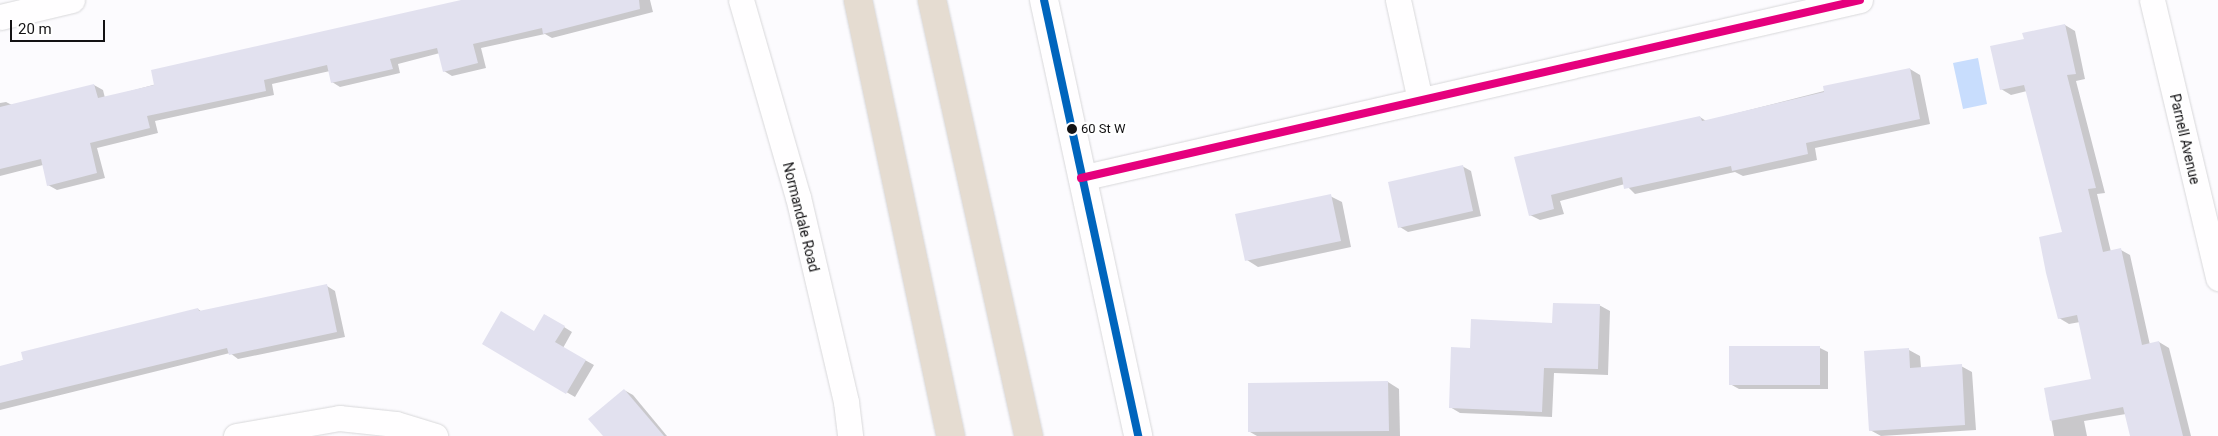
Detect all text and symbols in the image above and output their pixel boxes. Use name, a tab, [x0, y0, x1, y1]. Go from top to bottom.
scale bar	[12, 10, 108, 42]
text: 20 m	[18, 20, 52, 38]
street label: Parnell Avenue	[2166, 92, 2204, 186]
place label: 60 St W	[1081, 121, 1126, 137]
marker: 60 St W	[1067, 124, 1077, 134]
street label: Normandale Road	[779, 160, 823, 274]

